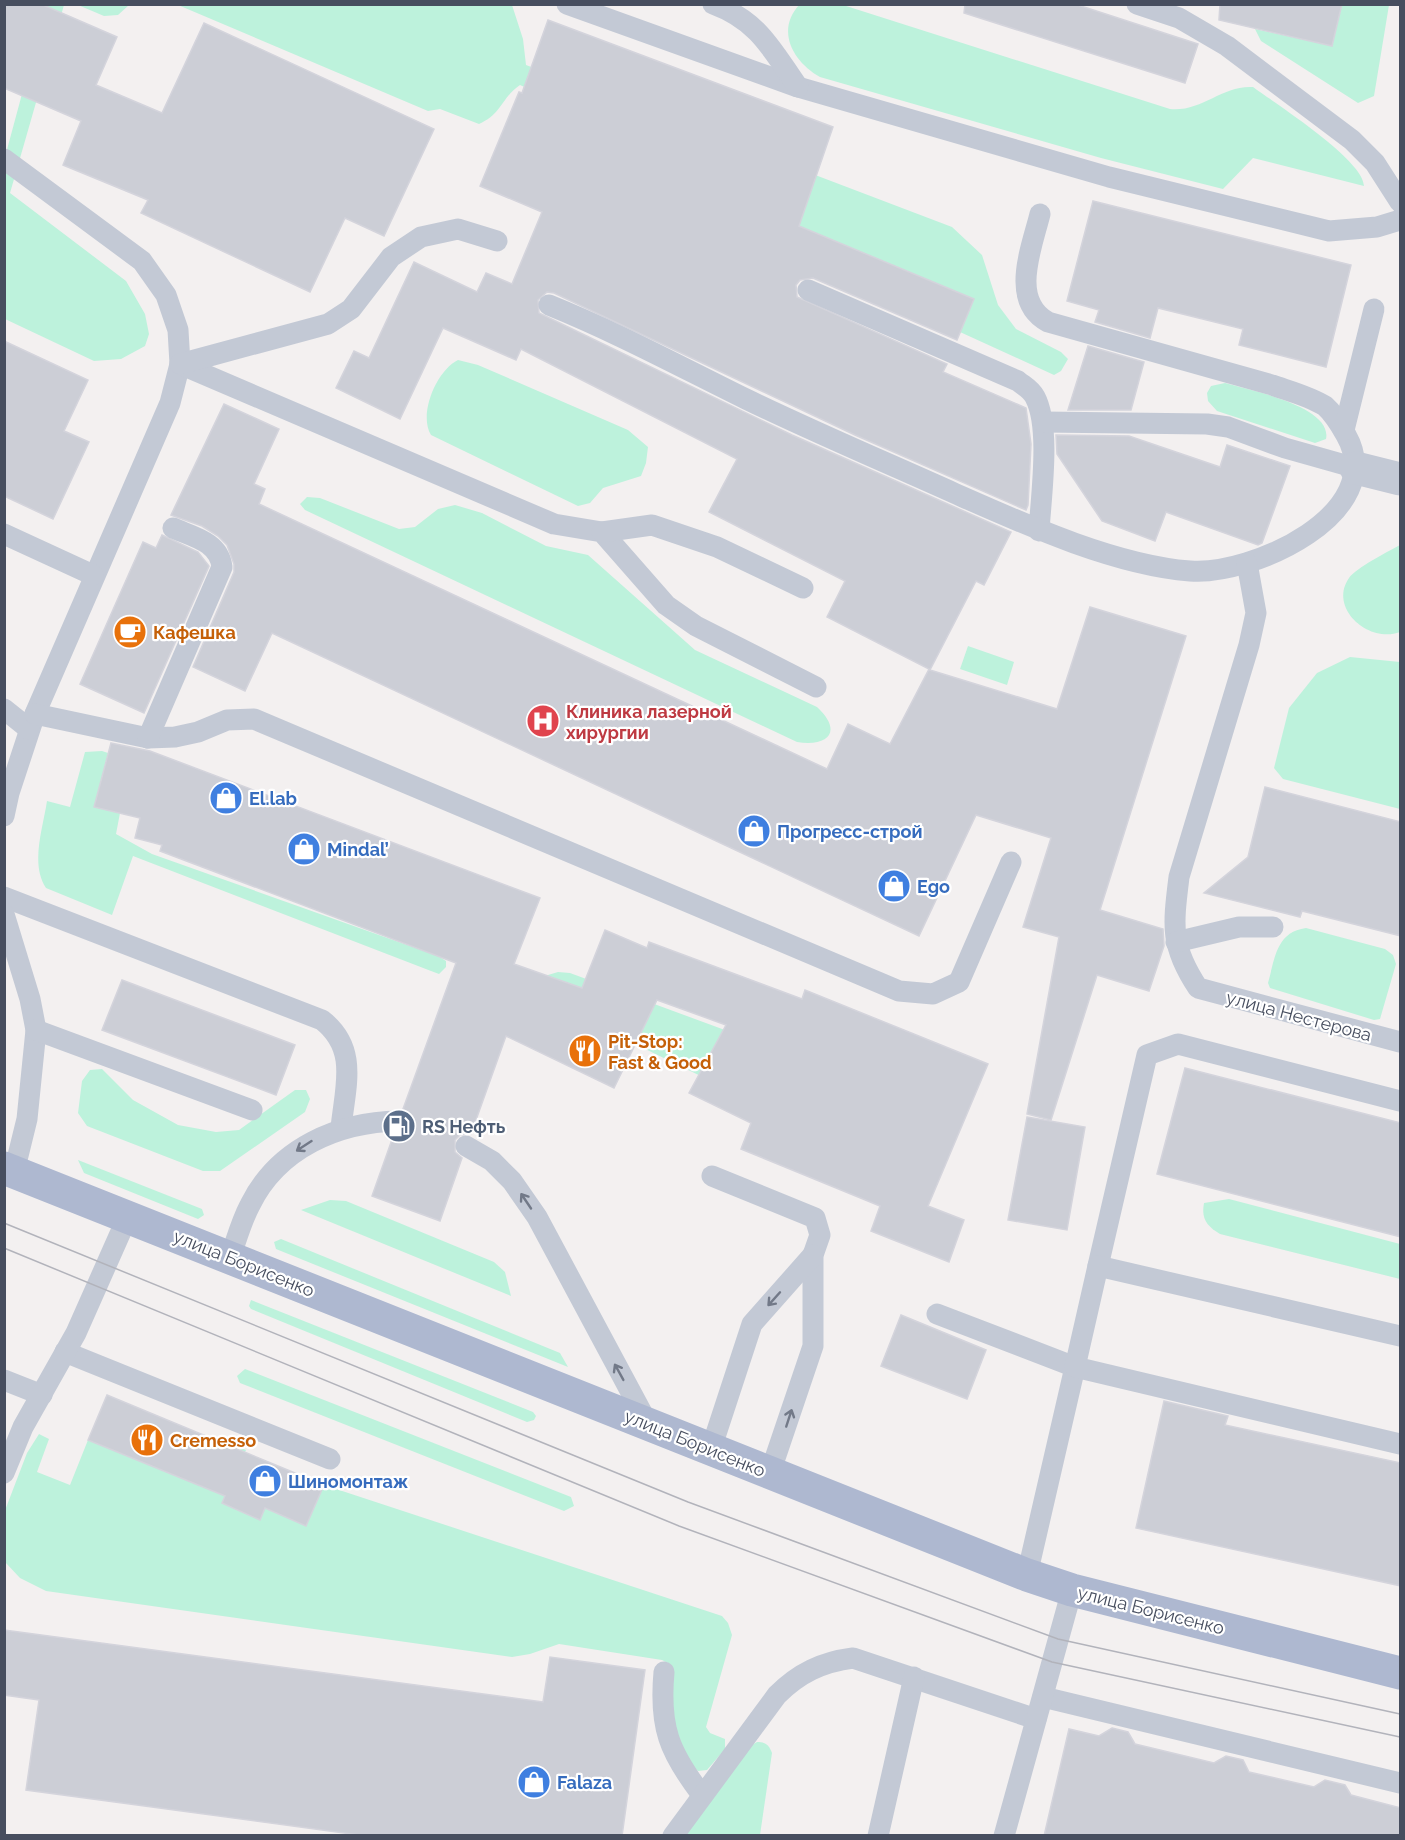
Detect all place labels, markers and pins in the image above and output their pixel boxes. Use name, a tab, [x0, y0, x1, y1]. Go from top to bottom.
cafe icon: Кафешка	[112, 614, 148, 650]
place label: Кафешка	[153, 622, 236, 643]
place label: Клиника лазерной хирургии	[566, 701, 732, 743]
hospital icon: Клиника лазерной хирургии	[525, 703, 561, 739]
shop icon: El.lab	[208, 780, 244, 816]
place label: El.lab	[249, 788, 297, 809]
shop icon: Прогресс-строй	[736, 813, 772, 849]
place label: Прогресс-строй	[777, 821, 922, 842]
shop icon: Mindal’	[286, 831, 322, 867]
place label: Mindal’	[327, 839, 389, 860]
shop icon: Ego	[876, 868, 912, 904]
place label: Ego	[917, 876, 950, 897]
place label: Pit-Stop: Fast & Good	[608, 1031, 712, 1073]
restaurant icon: Pit-Stop: Fast & Good	[567, 1033, 603, 1069]
fuel station icon: RS Нефть	[381, 1108, 417, 1144]
place label: RS Нефть	[422, 1116, 506, 1137]
restaurant icon: Cremesso	[129, 1422, 165, 1458]
place label: Cremesso	[170, 1430, 256, 1451]
shop icon: Шиномонтаж	[247, 1463, 283, 1499]
place label: Шиномонтаж	[288, 1471, 409, 1492]
shop icon: Falaza	[516, 1764, 552, 1800]
place label: Falaza	[557, 1772, 612, 1793]

